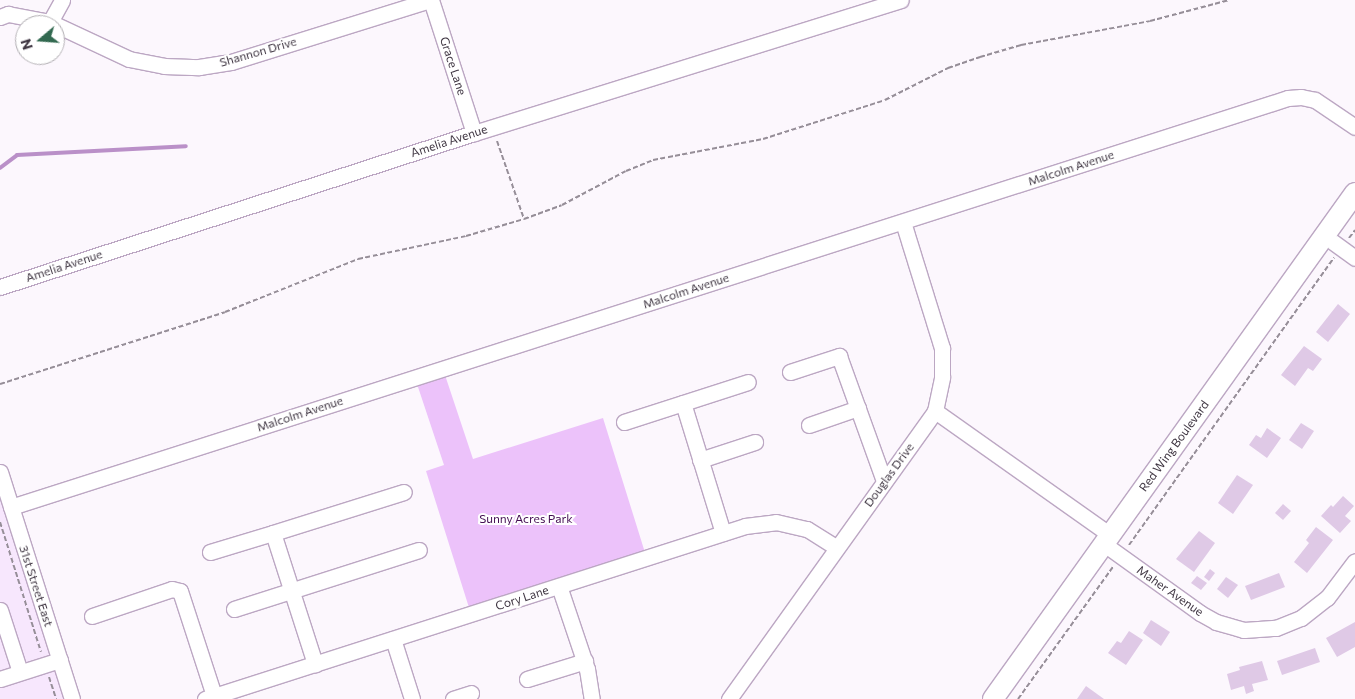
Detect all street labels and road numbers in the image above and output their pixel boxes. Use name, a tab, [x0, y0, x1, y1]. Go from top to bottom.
street label: Shannon Drive	[218, 34, 298, 70]
street label: Grace Lane	[437, 35, 469, 97]
street label: Amelia Avenue	[409, 122, 489, 160]
street label: Malcolm Avenue	[1026, 147, 1116, 189]
street label: Amelia Avenue	[24, 247, 104, 285]
street label: Malcolm Avenue	[641, 270, 731, 312]
street label: Malcolm Avenue	[255, 393, 345, 435]
street label: Red Wing Boulevard	[1136, 398, 1212, 494]
street label: Douglas Drive	[861, 440, 917, 510]
street label: 31st Street East	[16, 544, 56, 628]
street label: Maher Avenue	[1134, 563, 1206, 619]
street label: Cory Lane	[494, 583, 550, 613]

